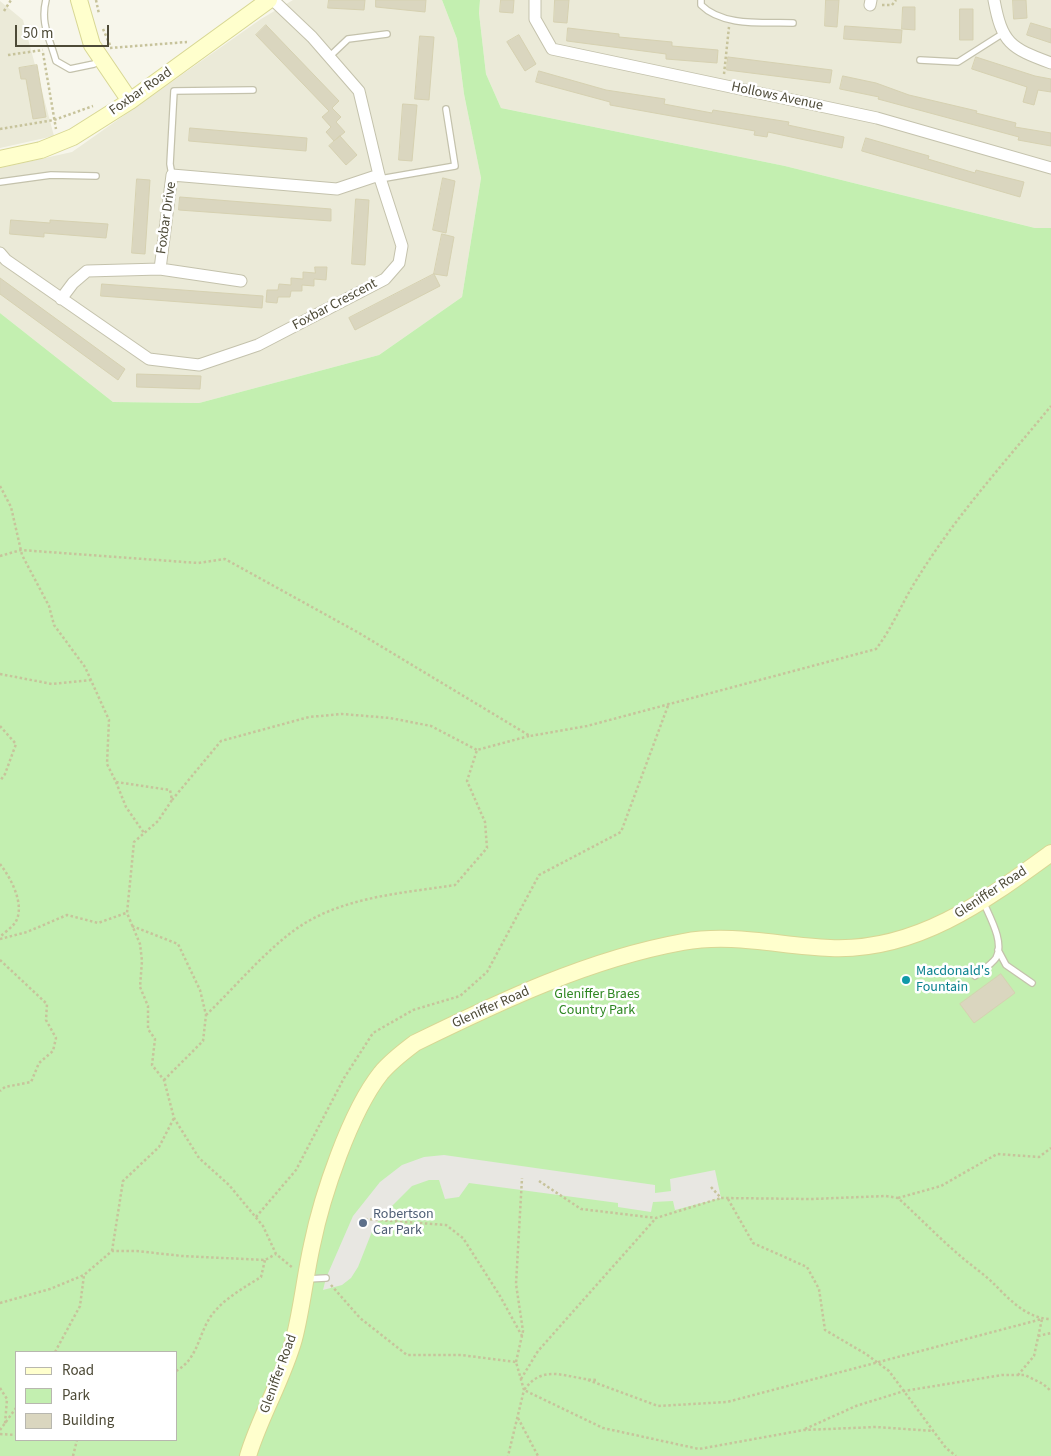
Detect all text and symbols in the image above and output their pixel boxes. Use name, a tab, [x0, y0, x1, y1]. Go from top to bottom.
scale bar	[18, 15, 111, 47]
text: 50 m	[23, 23, 53, 44]
street label: Foxbar Road	[106, 64, 176, 120]
street label: Hollows Avenue	[730, 79, 824, 115]
street label: Foxbar Drive	[154, 181, 180, 255]
street label: Foxbar Crescent	[290, 276, 380, 334]
street label: Gleniffer Road	[952, 863, 1030, 923]
place label: Macdonald's Fountain	[916, 964, 990, 996]
marker: Macdonald's Fountain	[900, 974, 912, 986]
street label: Gleniffer Road	[450, 983, 532, 1033]
park label: Gleniffer Braes Country Park	[554, 987, 640, 1020]
place label: Robertson Car Park	[373, 1207, 434, 1240]
marker: Robertson Car Park	[357, 1217, 369, 1229]
street label: Gleniffer Road	[257, 1332, 301, 1416]
legend	[15, 1351, 178, 1441]
text: Road	[62, 1360, 94, 1381]
text: Park	[62, 1385, 90, 1406]
text: Building	[62, 1410, 114, 1431]

